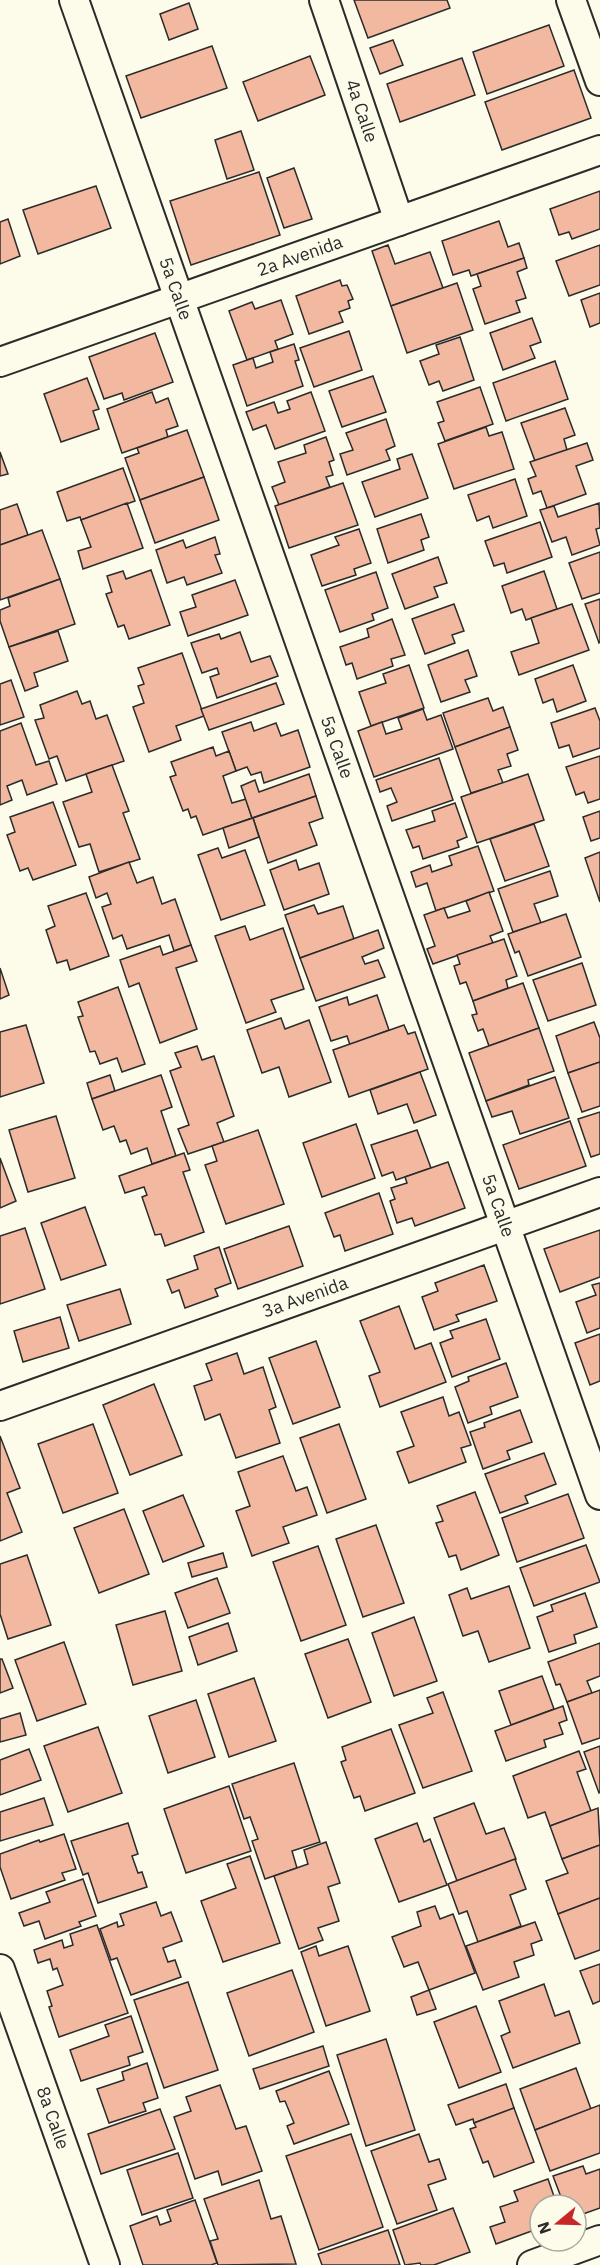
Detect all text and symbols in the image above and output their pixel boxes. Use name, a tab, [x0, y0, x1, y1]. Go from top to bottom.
street label: 4a Calle	[341, 76, 383, 145]
street label: 2a Avenida	[254, 230, 346, 281]
street label: 5a Calle	[154, 254, 198, 323]
street label: 5a Calle	[316, 712, 359, 782]
street label: 5a Calle	[477, 1171, 520, 1240]
street label: 3a Avenida	[259, 1271, 351, 1323]
street label: 8a Calle	[32, 2083, 75, 2152]
north arrow	[528, 2193, 588, 2253]
text: N	[532, 2219, 555, 2237]

